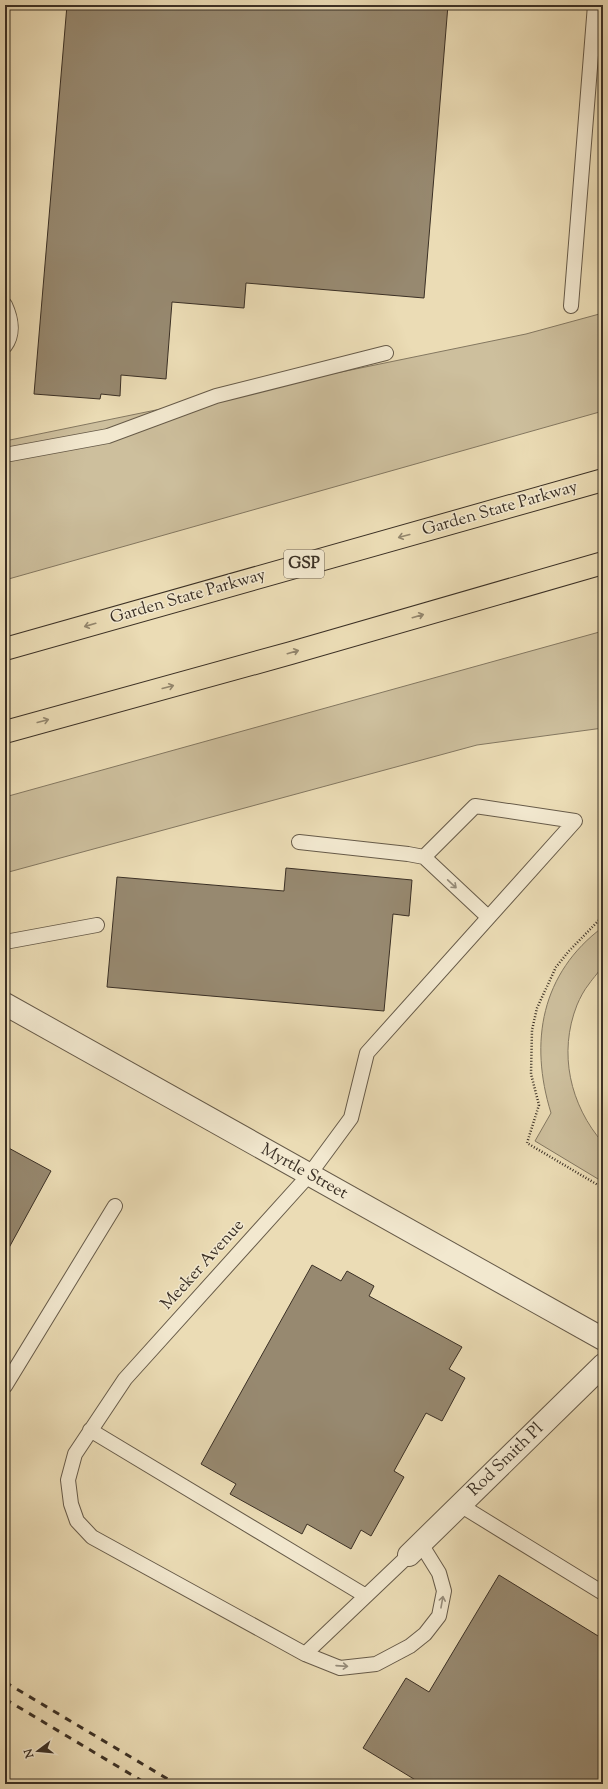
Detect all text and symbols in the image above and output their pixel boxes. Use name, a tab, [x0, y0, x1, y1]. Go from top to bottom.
street label: Garden State Parkway	[419, 475, 581, 543]
one-way arrow	[397, 533, 410, 540]
road number: GSP	[284, 550, 324, 578]
street label: Garden State Parkway	[107, 563, 269, 631]
one-way arrow	[412, 612, 425, 619]
one-way arrow	[84, 622, 97, 629]
one-way arrow	[287, 648, 300, 655]
one-way arrow	[161, 683, 174, 690]
one-way arrow	[36, 717, 49, 724]
one-way arrow	[447, 879, 457, 889]
street label: Myrtle Street	[256, 1138, 352, 1206]
street label: Meeker Avenue	[156, 1214, 250, 1316]
street label: Rod Smith Pl	[463, 1418, 549, 1502]
one-way arrow	[438, 1596, 446, 1609]
one-way arrow	[335, 1663, 348, 1670]
north arrow	[18, 1731, 58, 1771]
text: N	[20, 1747, 39, 1761]

